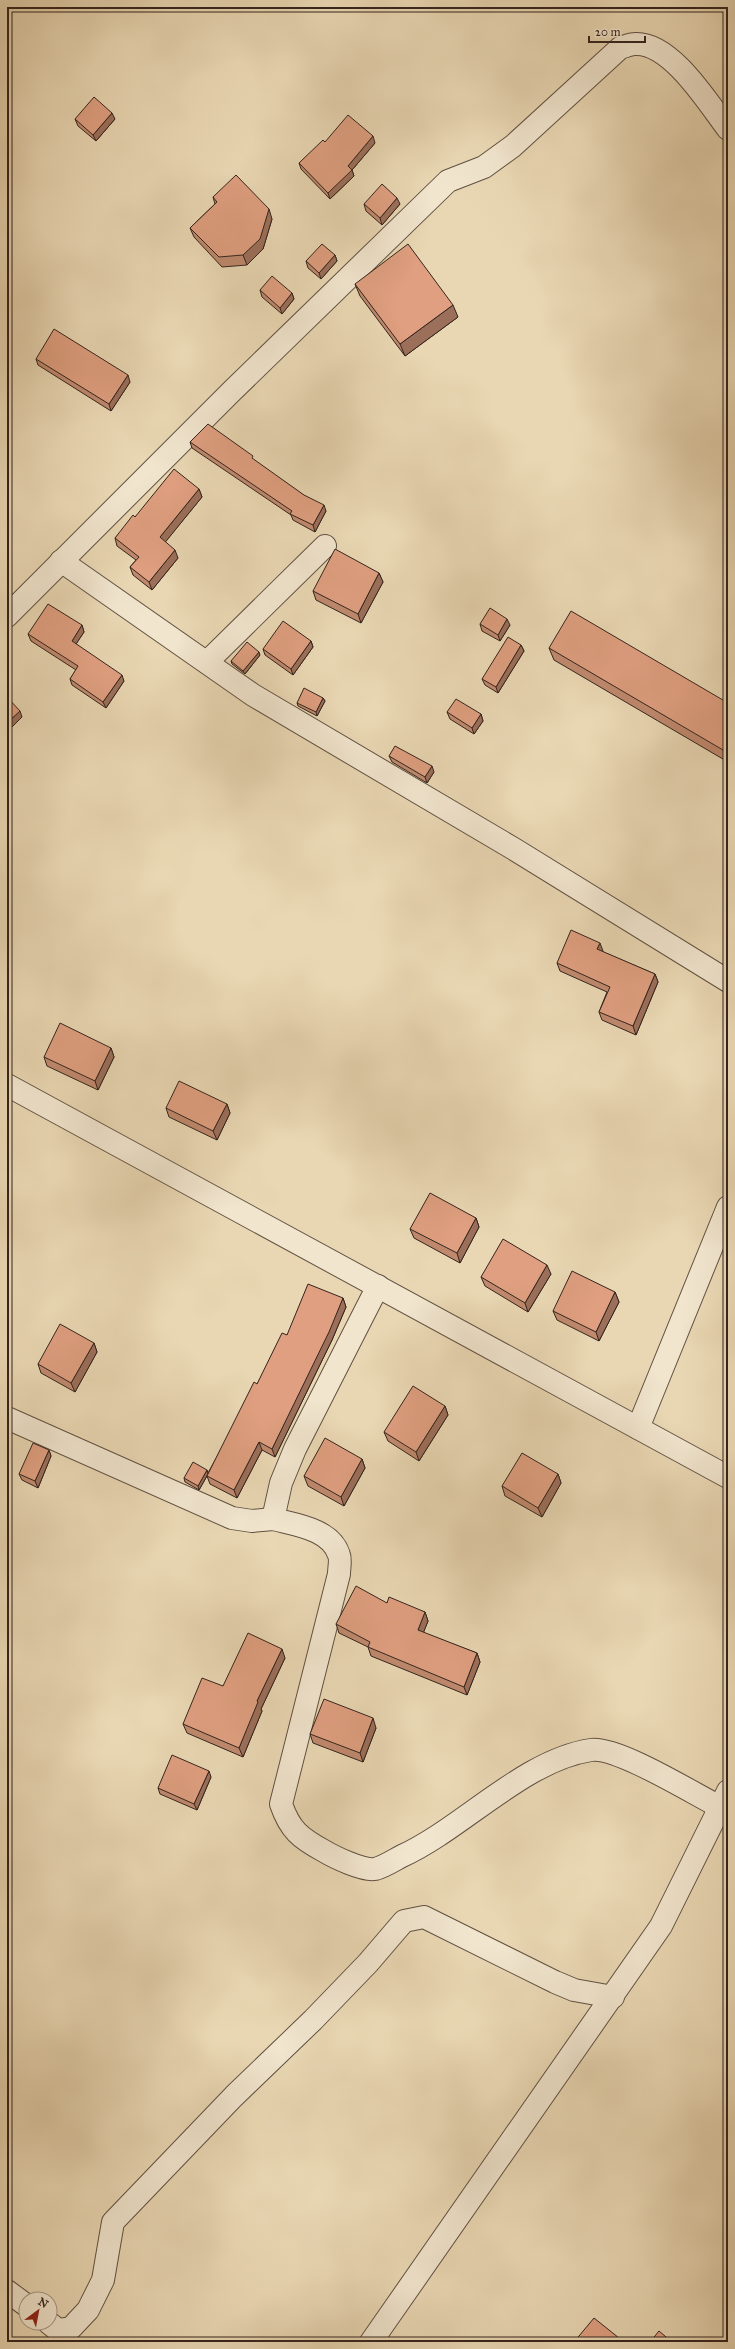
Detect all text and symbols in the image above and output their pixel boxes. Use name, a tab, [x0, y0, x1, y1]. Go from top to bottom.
scale bar	[589, 18, 645, 44]
text: 20 m	[595, 25, 621, 39]
north arrow	[18, 2291, 58, 2331]
text: N	[36, 2295, 51, 2311]

